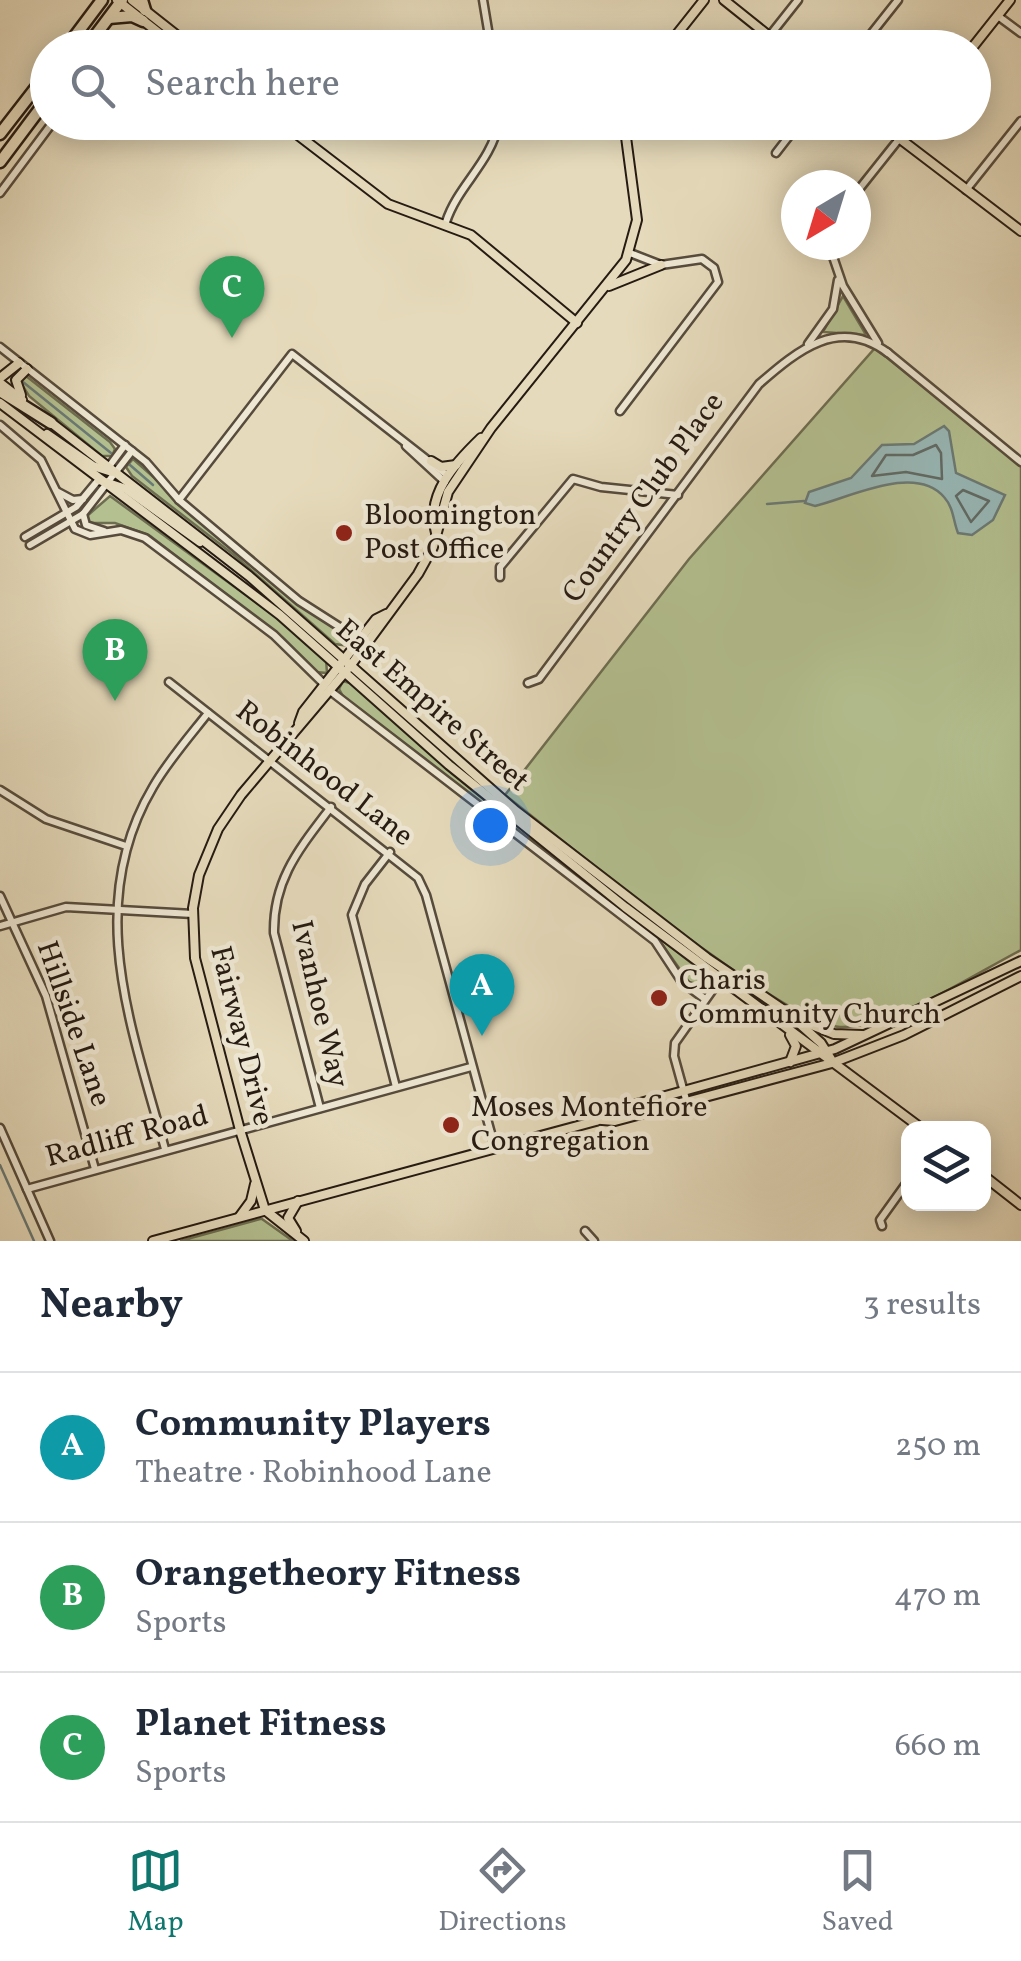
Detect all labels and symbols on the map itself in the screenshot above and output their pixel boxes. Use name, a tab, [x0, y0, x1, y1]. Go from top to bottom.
north arrow	[781, 170, 871, 260]
pin: C	[200, 255, 264, 338]
street label: Country Club Place	[553, 384, 735, 612]
place label: Bloomington Post Office	[364, 495, 537, 571]
marker: Bloomington Post Office	[333, 522, 355, 544]
street label: East Empire Street	[326, 610, 538, 802]
pin: B	[82, 618, 148, 701]
street label: Robinhood Lane	[226, 691, 422, 857]
your location	[465, 800, 516, 851]
street label: Ivanhoe Way	[279, 916, 359, 1092]
street label: Hillside Lane	[25, 936, 121, 1112]
street label: Fairway Drive	[198, 942, 284, 1130]
pin: A	[450, 954, 514, 1036]
place label: Charis Community Church	[679, 960, 941, 1036]
marker: Charis Community Church	[648, 987, 670, 1009]
place label: Moses Montefiore Congregation	[471, 1087, 707, 1163]
street label: Radliff Road	[41, 1095, 213, 1179]
marker: Moses Montefiore Congregation	[440, 1114, 462, 1136]

